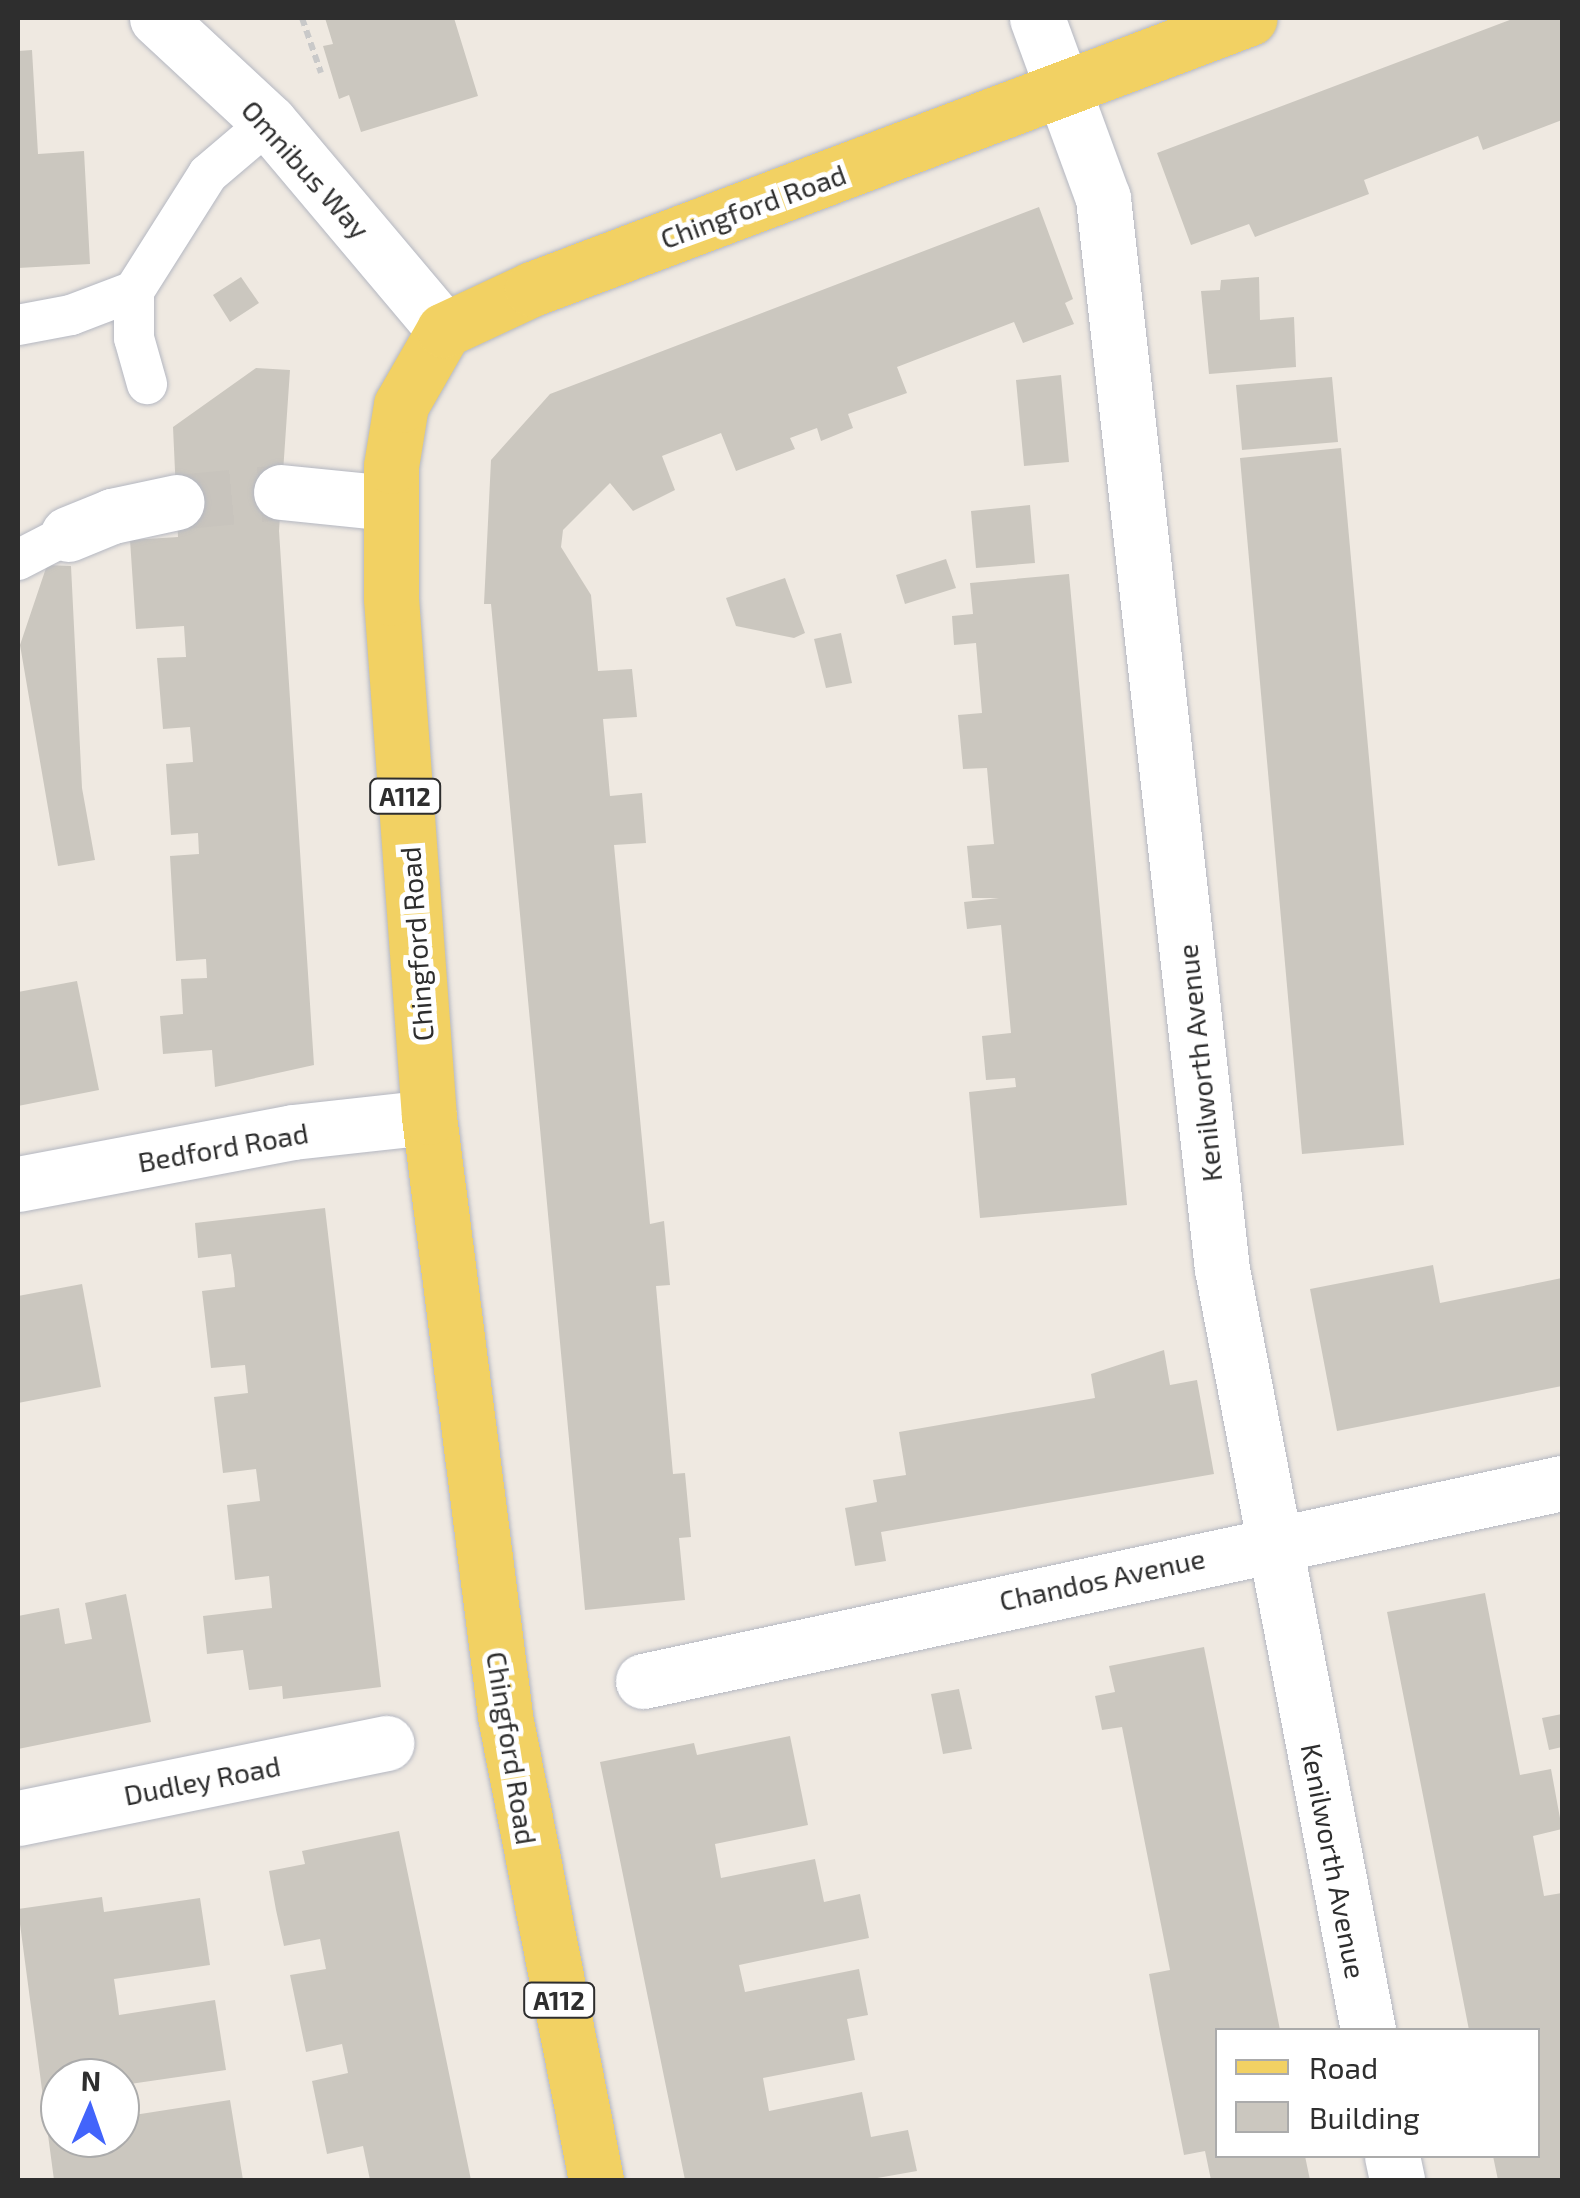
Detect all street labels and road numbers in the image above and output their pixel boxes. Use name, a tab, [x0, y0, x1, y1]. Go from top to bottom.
street label: Omnibus Way	[235, 93, 377, 245]
street label: Chingford Road	[656, 157, 850, 255]
road number: A112	[368, 776, 442, 816]
street label: Chingford Road	[392, 846, 440, 1042]
street label: Kenilworth Avenue	[1170, 942, 1228, 1184]
street label: Bedford Road	[135, 1115, 311, 1179]
street label: Chandos Avenue	[996, 1541, 1208, 1617]
street label: Chingford Road	[480, 1649, 544, 1847]
street label: Kenilworth Avenue	[1295, 1740, 1373, 1982]
street label: Dudley Road	[121, 1748, 283, 1812]
road number: A112	[522, 1980, 596, 2020]

